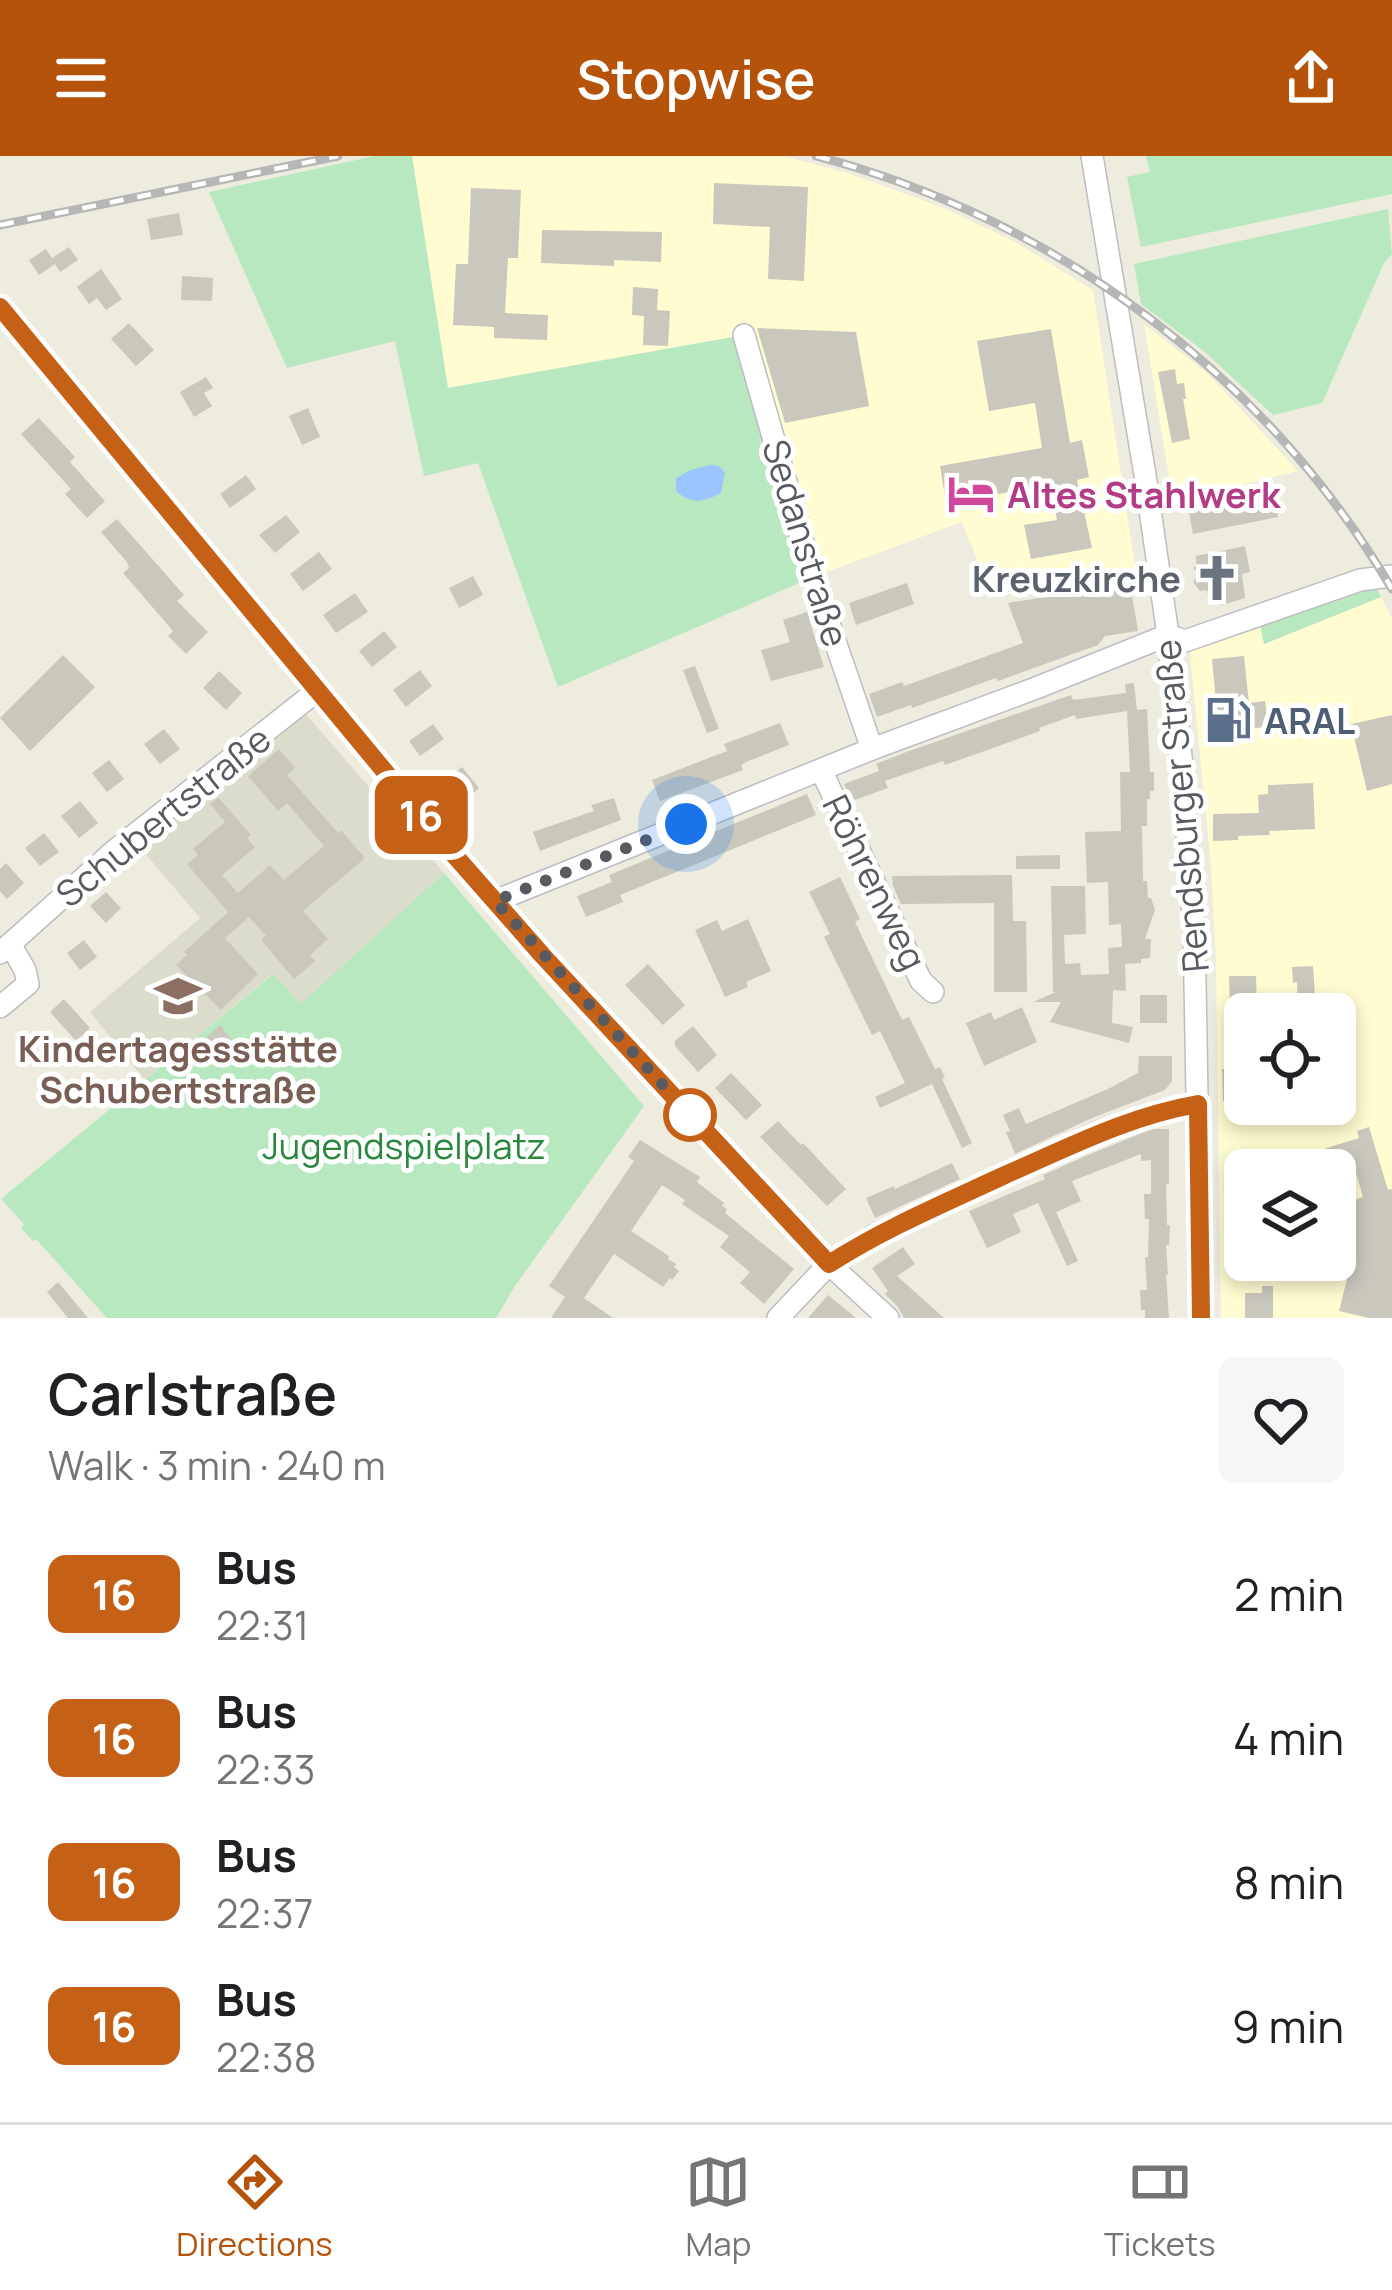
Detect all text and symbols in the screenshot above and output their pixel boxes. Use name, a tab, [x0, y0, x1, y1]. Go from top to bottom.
text: Stopwise	[576, 41, 816, 115]
icon: menu	[48, 45, 114, 111]
icon: share	[1278, 45, 1344, 111]
street label: Sedanstraße	[751, 433, 861, 653]
hotel icon: Altes Stahlwerk	[946, 469, 996, 519]
place label: Altes Stahlwerk	[1007, 470, 1282, 519]
church icon: Kreuzkirche	[1192, 553, 1242, 603]
place label: Kreuzkirche	[972, 554, 1181, 603]
street label: Rendsburger Straße	[1142, 638, 1220, 974]
fuel station icon: ARAL	[1203, 695, 1253, 745]
place label: ARAL	[1264, 696, 1355, 745]
street label: Schubertstraße	[45, 714, 281, 918]
line badge: 16	[367, 776, 475, 854]
text: 16	[399, 786, 443, 844]
street label: Röhrenweg	[812, 786, 938, 978]
your location	[656, 794, 716, 854]
school or university icon: Kindertagesstätte Schubertstraße	[153, 971, 203, 1021]
map controls	[1224, 993, 1356, 1281]
button: locate	[1224, 993, 1356, 1125]
place label: Kindertagesstätte Schubertstraße	[18, 1024, 338, 1114]
unlabelled marker	[665, 1090, 715, 1140]
park label: Jugendspielplatz	[262, 1121, 546, 1170]
button: layers	[1224, 1149, 1356, 1281]
text: Carlstraße	[48, 1354, 337, 1432]
button: heart	[1218, 1357, 1344, 1483]
text: Walk · 3 min · 240 m	[48, 1438, 386, 1492]
text: Bus	[216, 1536, 297, 1598]
text: 2 min	[1234, 1563, 1344, 1625]
text: 16	[92, 1565, 136, 1623]
text: 22:31	[216, 1598, 309, 1652]
text: Bus	[216, 1680, 297, 1742]
text: 4 min	[1233, 1707, 1344, 1769]
text: 16	[92, 1709, 136, 1767]
text: 22:33	[216, 1742, 315, 1796]
text: Bus	[216, 1824, 297, 1886]
text: 8 min	[1233, 1851, 1344, 1913]
text: 16	[92, 1853, 136, 1911]
text: 22:37	[216, 1886, 313, 1940]
text: Bus	[216, 1968, 297, 2030]
text: 9 min	[1232, 1995, 1344, 2057]
text: 16	[92, 1997, 136, 2055]
text: 22:38	[216, 2030, 316, 2084]
tab: Directions	[176, 2149, 333, 2266]
tab: Map	[685, 2149, 751, 2266]
tab: Tickets	[1104, 2149, 1216, 2266]

